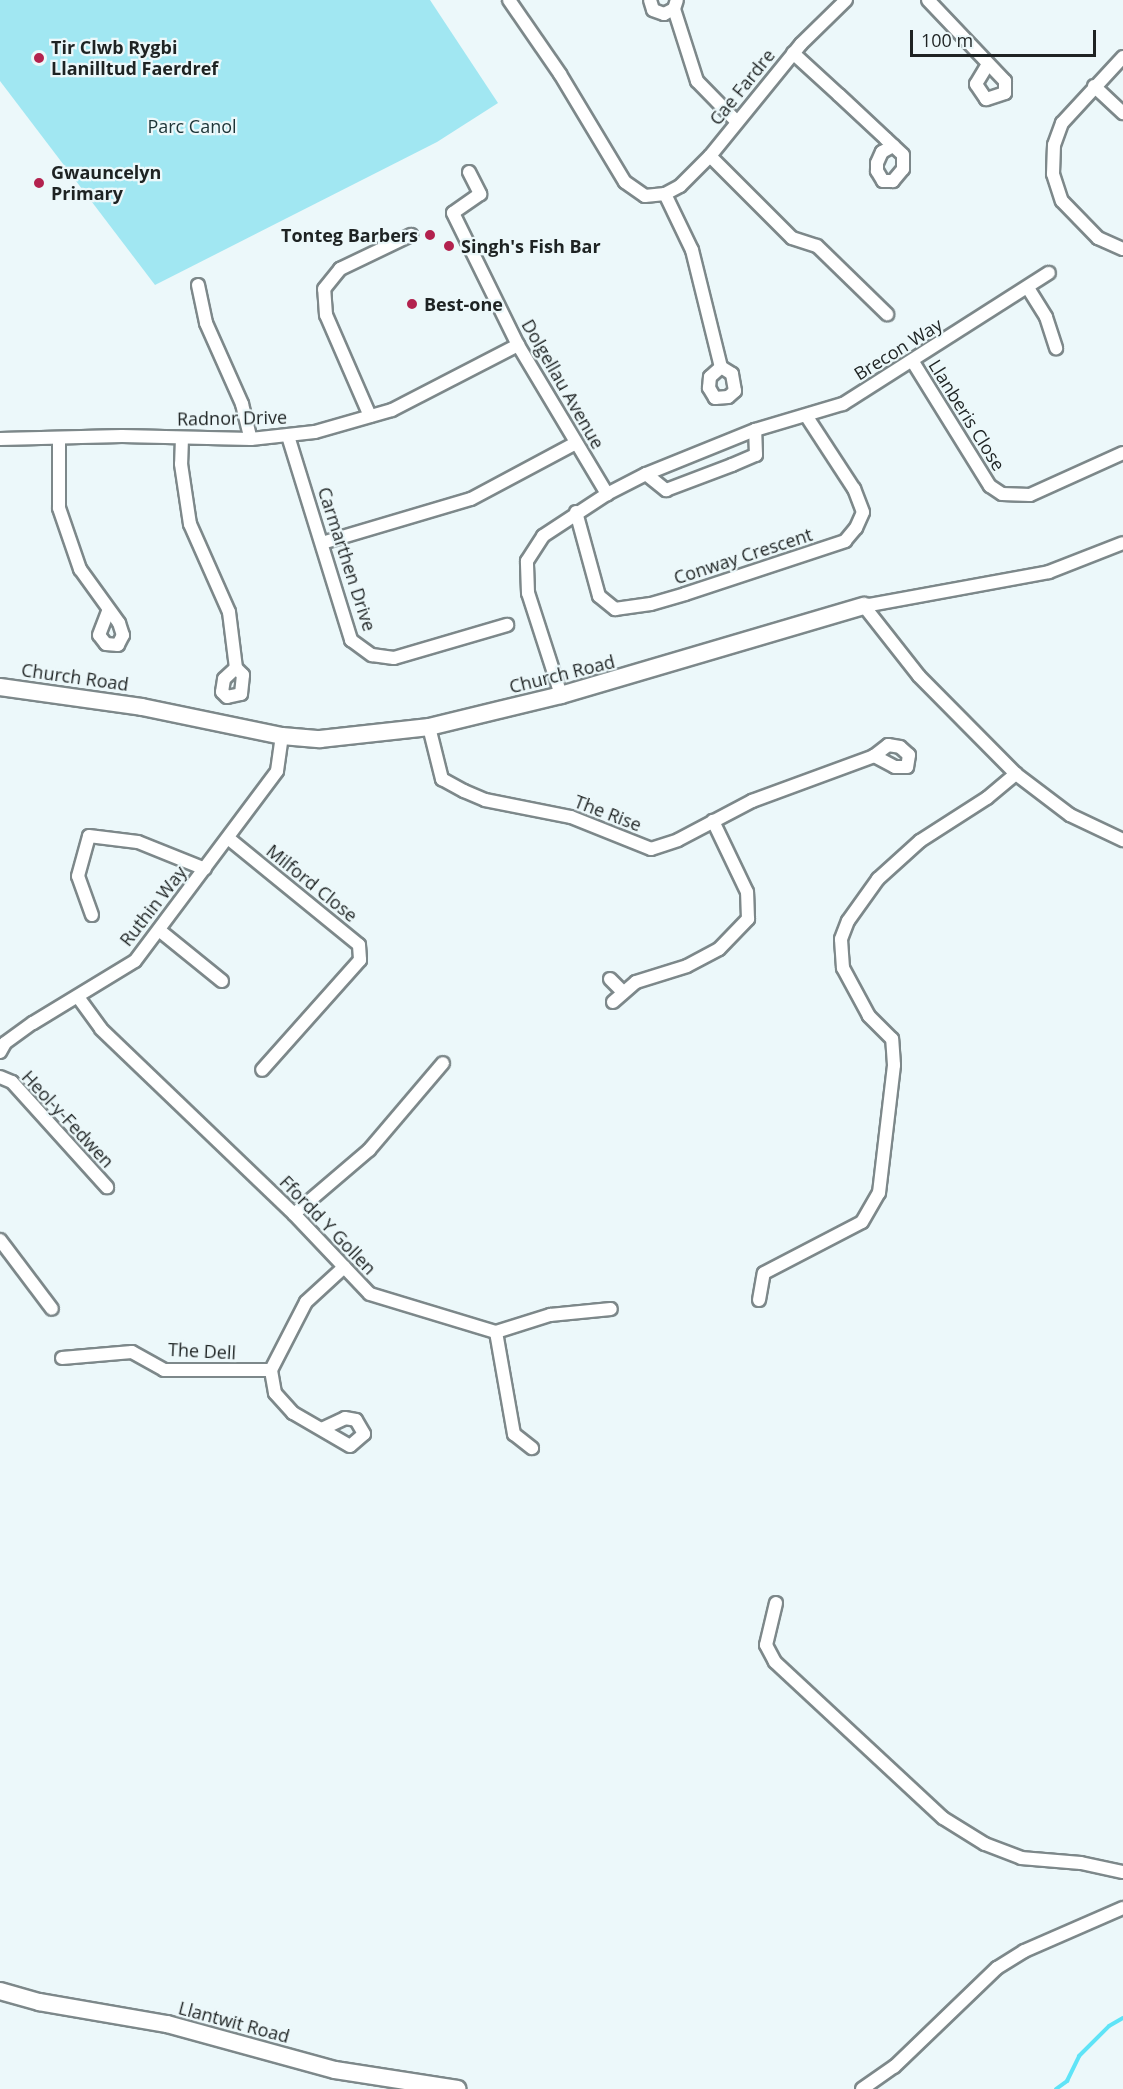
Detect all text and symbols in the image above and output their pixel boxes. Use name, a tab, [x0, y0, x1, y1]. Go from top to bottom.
scale bar	[913, 18, 1099, 56]
text: 100 m	[921, 28, 973, 52]
place label: Tir Clwb Rygbi Llanilltud Faerdref	[51, 37, 218, 80]
street label: Cae Fardre	[705, 45, 779, 129]
marker: Tir Clwb Rygbi Llanilltud Faerdref	[32, 51, 46, 65]
park label: Parc Canol	[147, 115, 237, 137]
place label: Gwauncelyn Primary	[51, 162, 161, 204]
marker: Gwauncelyn Primary	[32, 176, 46, 190]
place label: Tonteg Barbers	[281, 224, 418, 246]
marker: Tonteg Barbers	[423, 228, 437, 242]
place label: Singh's Fish Bar	[461, 235, 601, 257]
marker: Singh's Fish Bar	[442, 239, 456, 253]
place label: Best-one	[424, 293, 503, 315]
marker: Best-one	[405, 297, 419, 311]
street label: Brecon Way	[850, 313, 946, 385]
street label: Dolgellau Avenue	[517, 315, 609, 453]
street label: Llanberis Close	[924, 356, 1010, 474]
street label: Radnor Drive	[177, 406, 287, 430]
street label: Carmarthen Drive	[314, 484, 380, 634]
street label: Conway Crescent	[671, 523, 815, 589]
street label: Church Road	[507, 650, 617, 698]
street label: Church Road	[20, 659, 130, 695]
street label: The Rise	[571, 790, 645, 836]
street label: Milford Close	[262, 840, 362, 926]
street label: Ruthin Way	[115, 862, 191, 950]
street label: Heol-y-Fedwen	[18, 1066, 118, 1172]
street label: Ffordd Y Gollen	[275, 1171, 381, 1279]
street label: The Dell	[167, 1338, 237, 1364]
street label: Llantwit Road	[176, 1997, 292, 2047]

